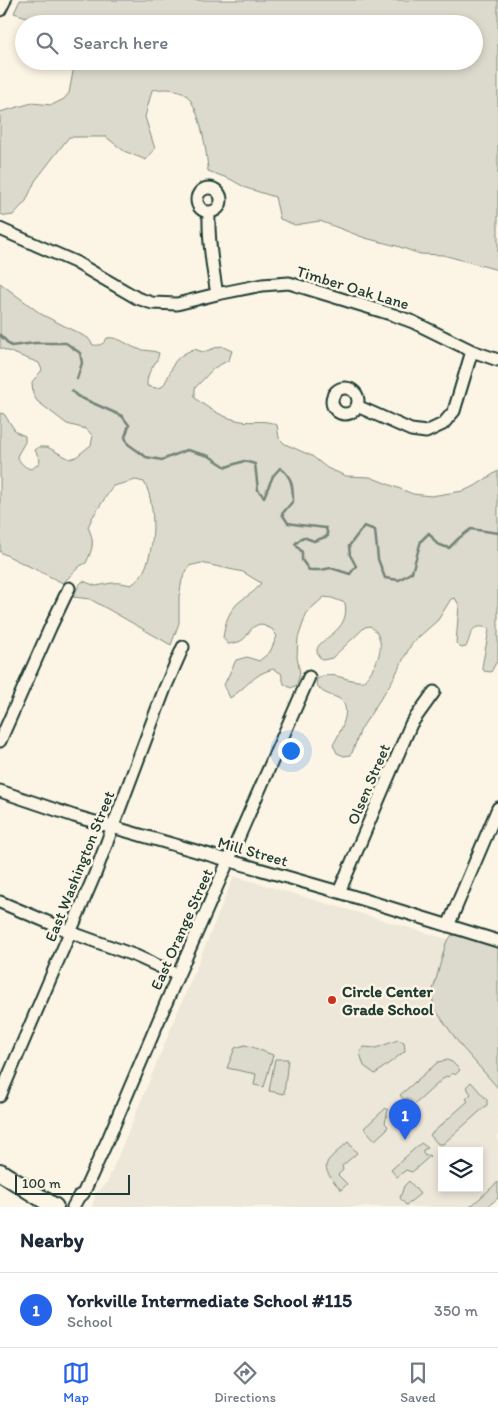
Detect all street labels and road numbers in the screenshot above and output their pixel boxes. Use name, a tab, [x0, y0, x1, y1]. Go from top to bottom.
street label: Timber Oak Lane	[294, 261, 411, 314]
street label: Olsen Street	[343, 741, 394, 827]
street label: East Washington Street	[40, 788, 118, 944]
street label: Mill Street	[216, 832, 290, 871]
street label: East Orange Street	[146, 866, 217, 993]

